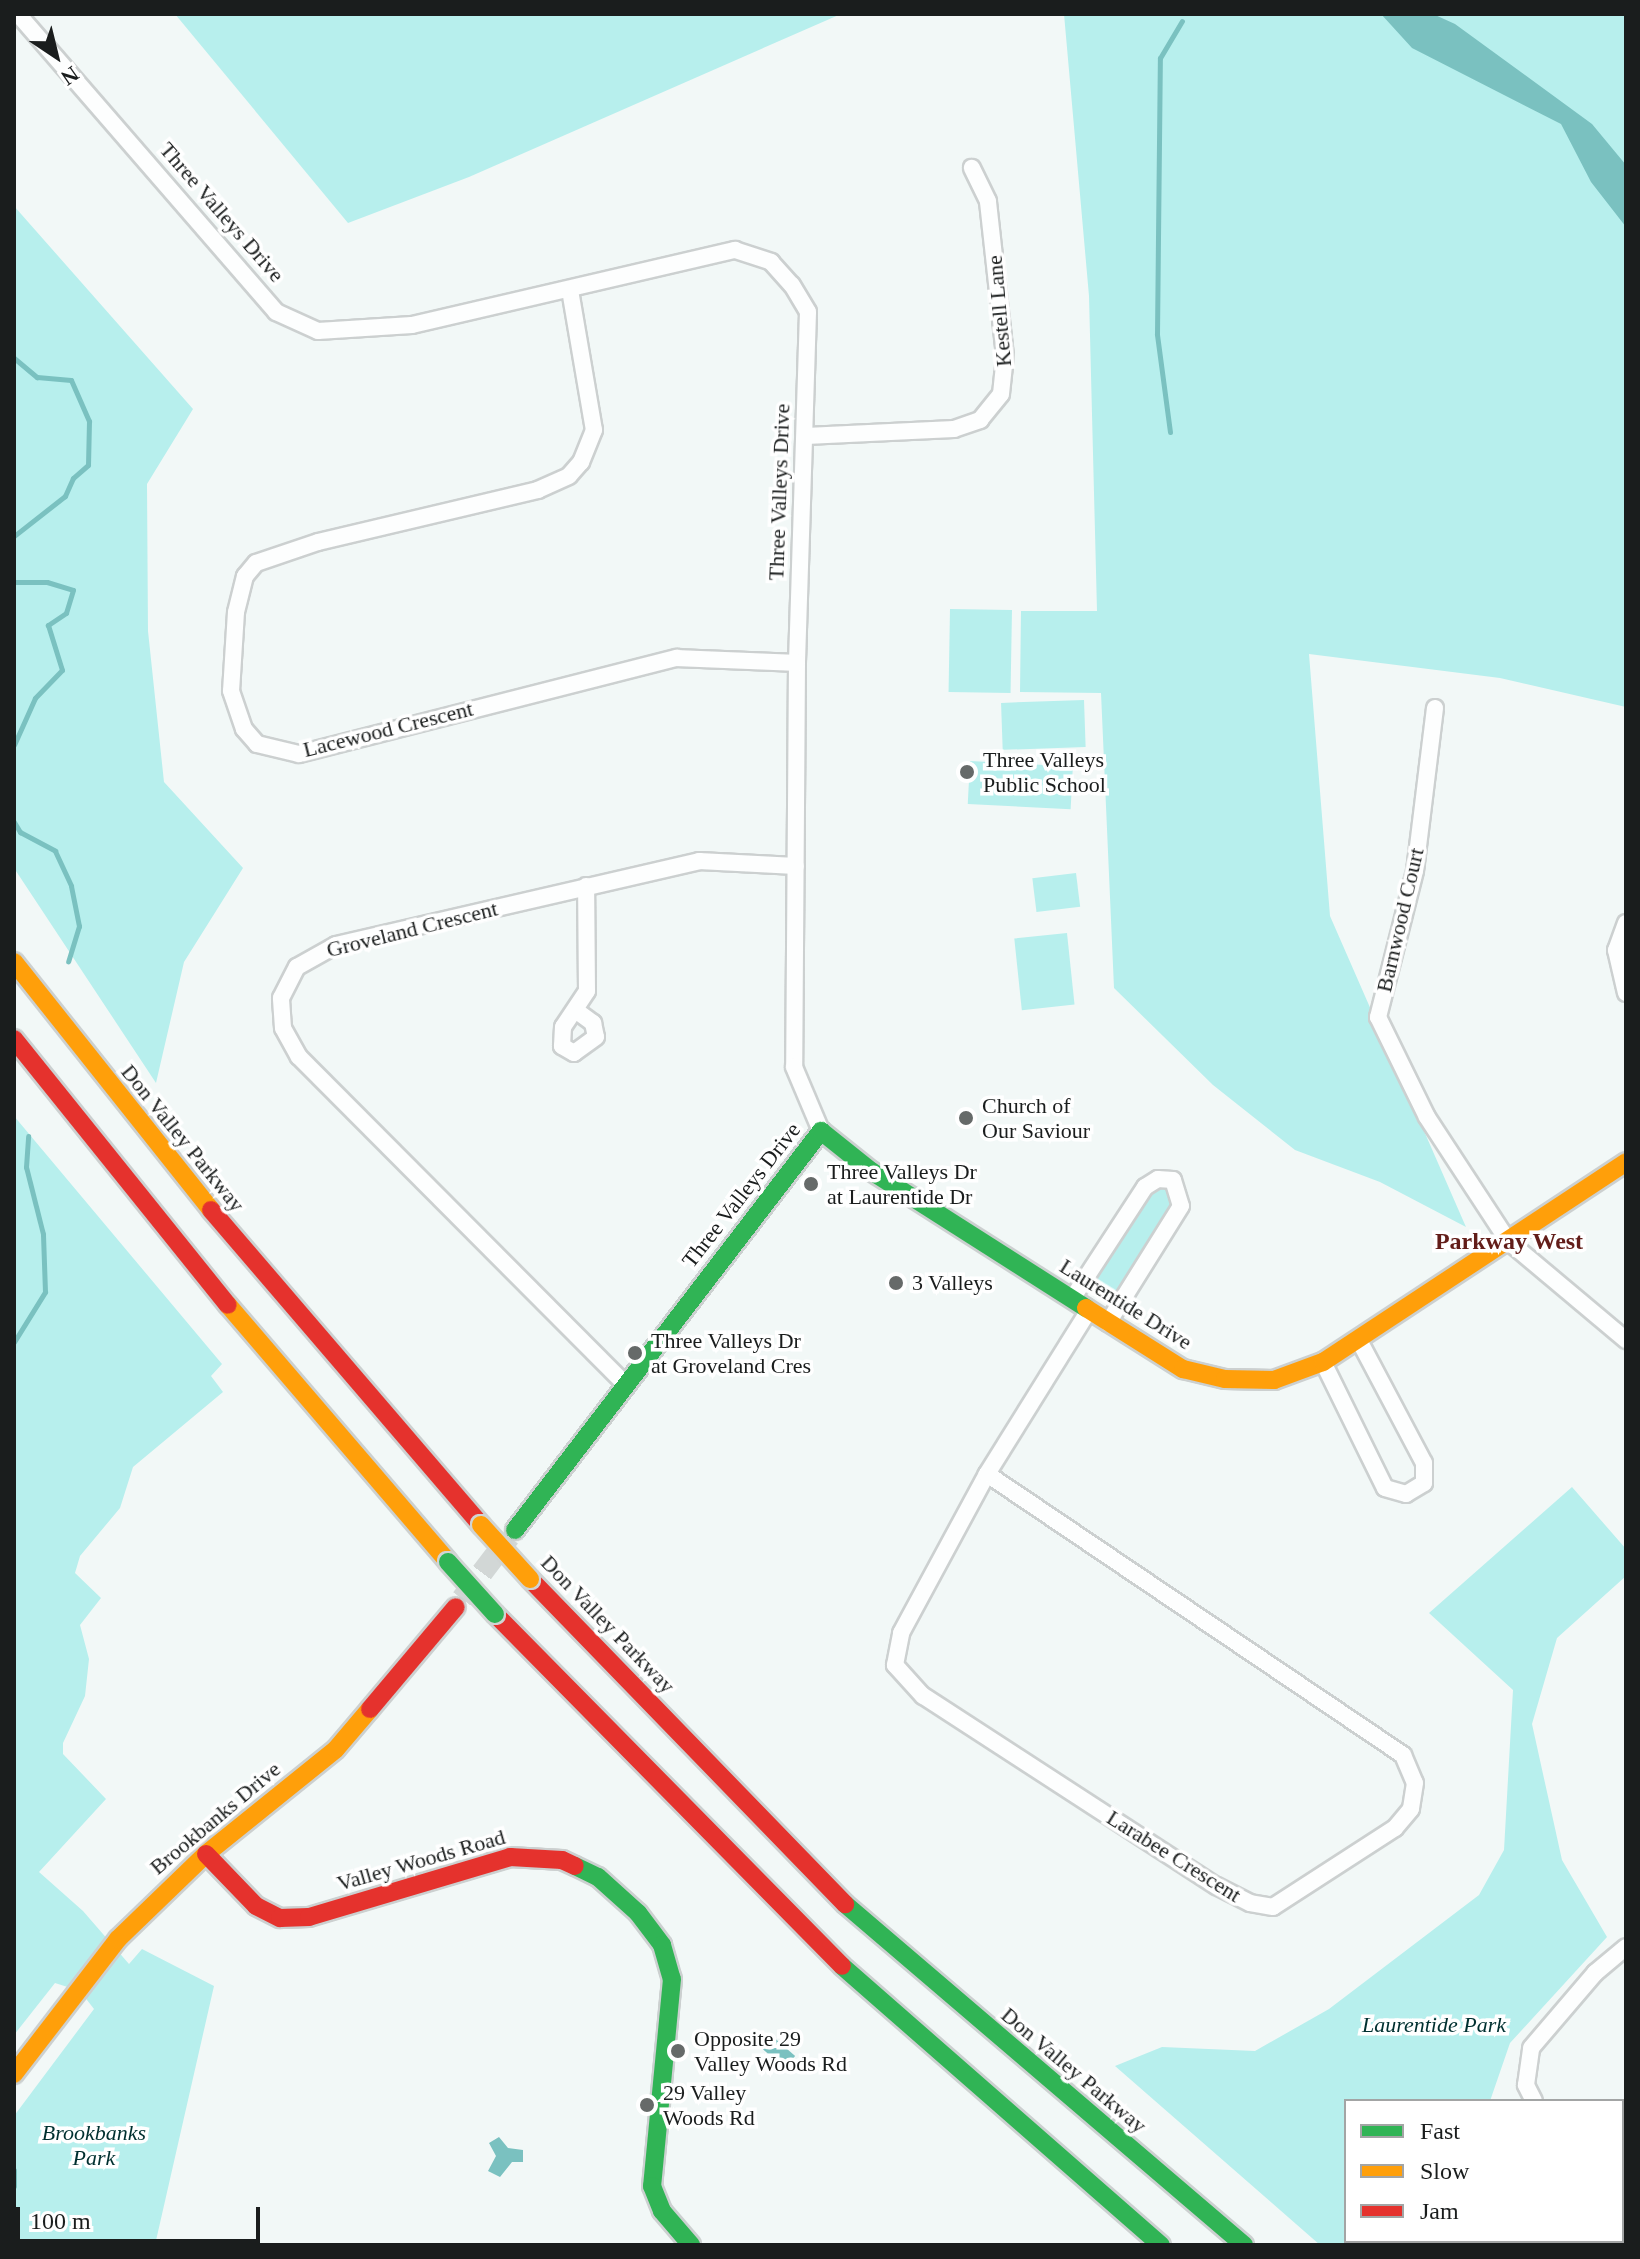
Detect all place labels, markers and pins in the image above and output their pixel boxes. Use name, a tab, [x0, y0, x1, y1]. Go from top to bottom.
place label: Three Valleys Public School	[983, 746, 1106, 798]
marker: Three Valleys Public School	[958, 763, 976, 781]
place label: Church of Our Saviour	[982, 1092, 1090, 1144]
marker: Church of Our Saviour	[957, 1109, 975, 1127]
place label: Three Valleys Dr at Laurentide Dr	[827, 1158, 977, 1210]
marker: Three Valleys Dr at Laurentide Dr	[802, 1175, 820, 1193]
place label: 3 Valleys	[912, 1270, 993, 1296]
marker: 3 Valleys	[887, 1274, 905, 1292]
place label: Three Valleys Dr at Groveland Cres	[651, 1327, 811, 1378]
marker: Three Valleys Dr at Groveland Cres	[626, 1344, 644, 1362]
place label: Opposite 29 Valley Woods Rd	[694, 2025, 847, 2076]
marker: Opposite 29 Valley Woods Rd	[669, 2042, 687, 2060]
place label: 29 Valley Woods Rd	[663, 2079, 755, 2130]
marker: 29 Valley Woods Rd	[638, 2096, 656, 2114]

